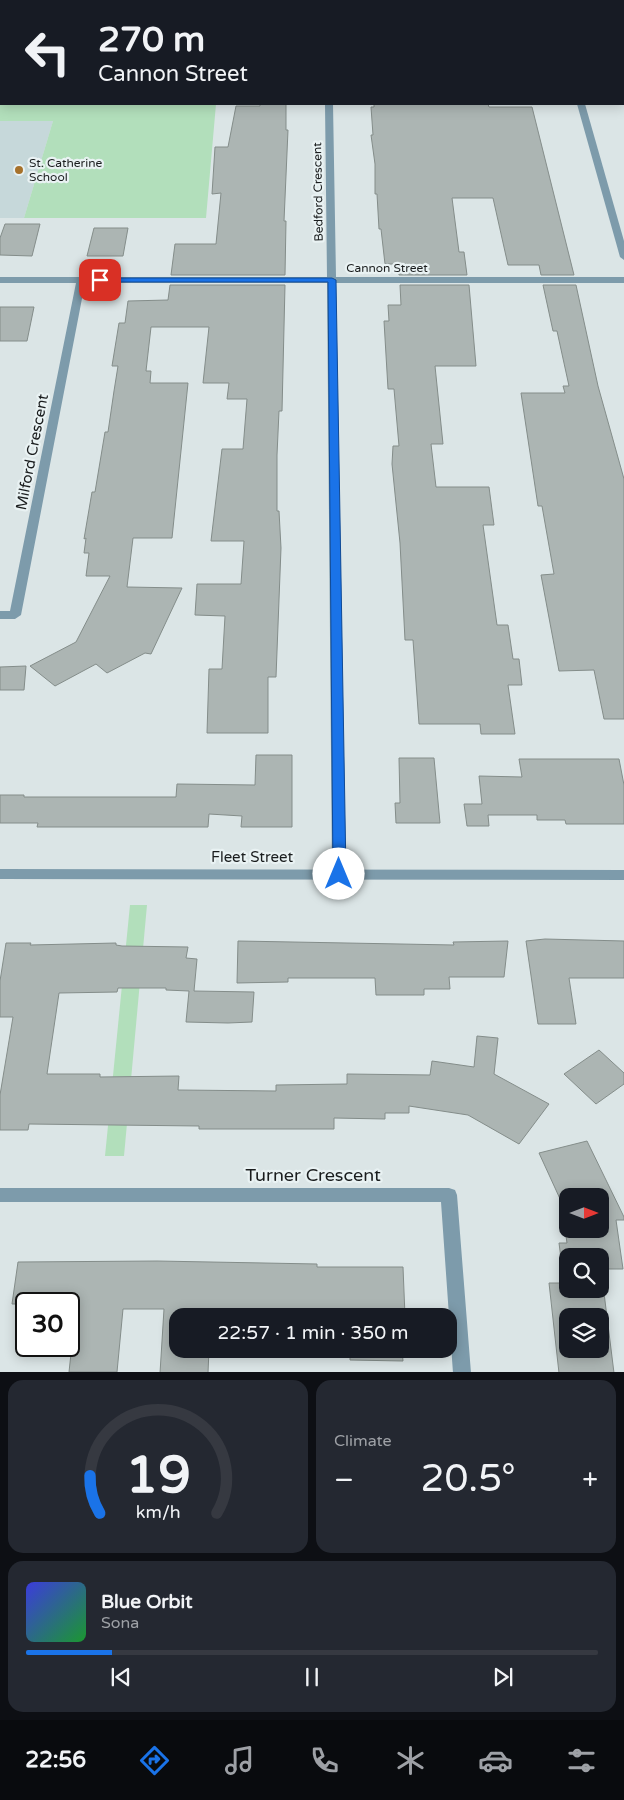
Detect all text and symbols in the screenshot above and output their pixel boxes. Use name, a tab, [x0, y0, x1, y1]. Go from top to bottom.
text: 270 m	[98, 19, 205, 61]
icon: left	[15, 20, 80, 85]
text: Cannon Street	[98, 61, 248, 87]
street label: Bedford Crescent	[310, 142, 326, 242]
place label: St. Catherine School	[29, 156, 102, 184]
marker: St. Catherine School	[13, 164, 25, 176]
pin	[79, 259, 121, 301]
street label: Cannon Street	[346, 261, 428, 275]
icon: arrive	[86, 266, 114, 294]
street label: Milford Crescent	[12, 392, 52, 512]
position arrow	[312, 847, 364, 899]
street label: Fleet Street	[211, 848, 293, 866]
street label: Turner Crescent	[245, 1164, 381, 1186]
north arrow	[559, 1188, 609, 1238]
map controls	[559, 1188, 609, 1358]
button: search	[559, 1248, 609, 1298]
speed limit sign: 30	[15, 1292, 80, 1357]
button: layers	[559, 1308, 609, 1358]
text: 22:57 · 1 min · 350 m	[217, 1322, 409, 1344]
text: Climate	[334, 1431, 392, 1451]
text: 19	[125, 1444, 191, 1507]
text: 20.5°	[421, 1456, 516, 1502]
text: −	[334, 1463, 354, 1497]
text: +	[582, 1463, 598, 1497]
text: km/h	[136, 1502, 180, 1523]
text: Blue Orbit	[101, 1591, 193, 1613]
text: Sona	[101, 1613, 139, 1633]
icon: previous	[107, 1663, 135, 1691]
icon: pause	[298, 1663, 326, 1691]
icon: next	[489, 1663, 517, 1691]
icon: directions	[137, 1743, 172, 1778]
icon: music	[222, 1743, 257, 1778]
icon: phone	[307, 1743, 342, 1778]
icon: climate	[393, 1743, 428, 1778]
icon: car	[478, 1743, 513, 1778]
icon: filters	[564, 1743, 599, 1778]
text: 22:56	[25, 1747, 86, 1773]

